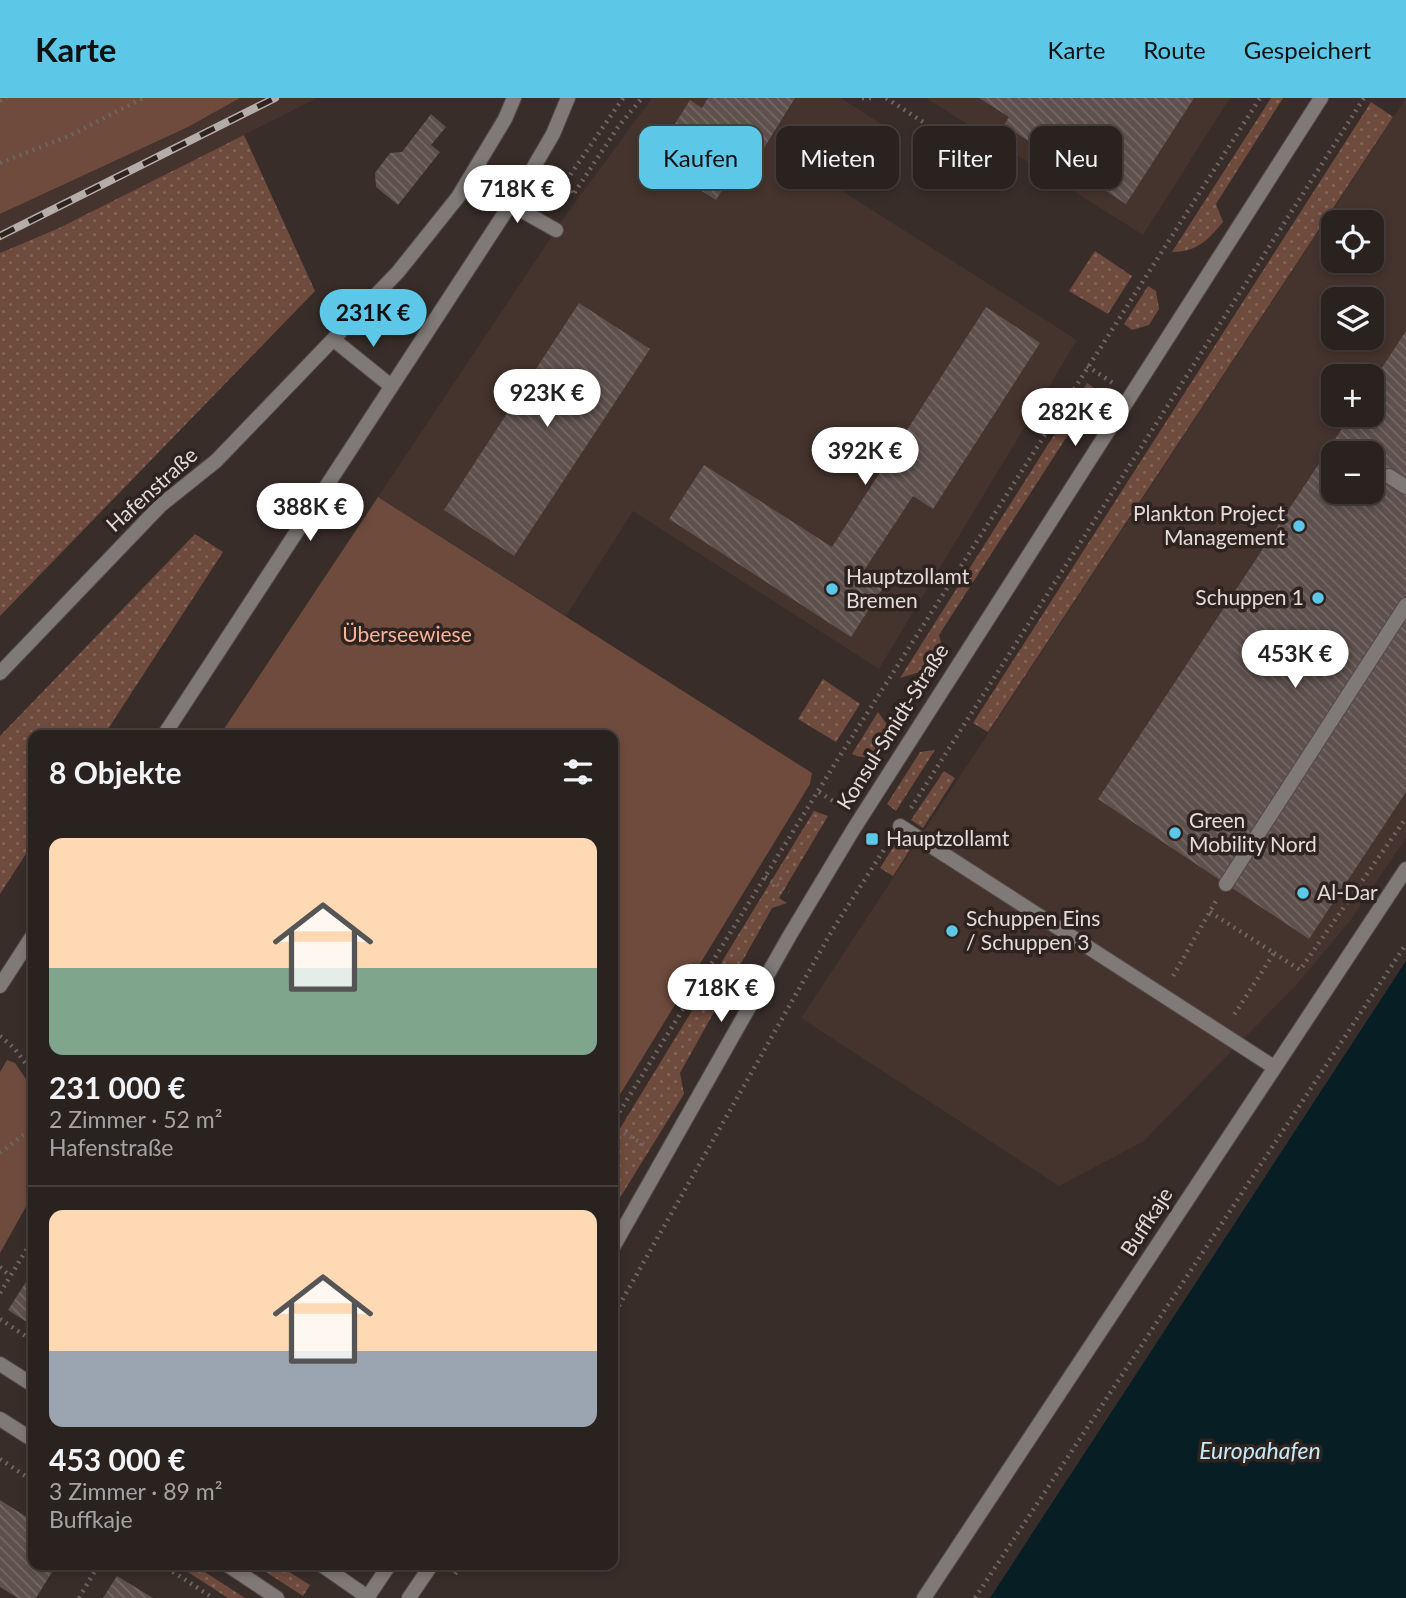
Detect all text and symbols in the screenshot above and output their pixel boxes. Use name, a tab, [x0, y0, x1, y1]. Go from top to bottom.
text: Karte	[35, 29, 116, 69]
text: Karte	[1048, 35, 1105, 64]
text: Route	[1143, 35, 1206, 64]
text: Gespeichert	[1244, 35, 1371, 64]
chip: Kaufen	[639, 126, 762, 189]
chip: Mieten	[776, 126, 899, 189]
chip: Filter	[913, 126, 1016, 189]
chip: Neu	[1030, 126, 1122, 189]
pin: 718K €	[460, 166, 574, 225]
text: 718K €	[480, 174, 554, 202]
map controls	[1321, 210, 1384, 504]
button: locate	[1321, 210, 1384, 273]
button: layers	[1321, 287, 1384, 350]
pin: 231K €	[316, 289, 430, 349]
text: 231K €	[336, 298, 410, 326]
button: +	[1321, 364, 1384, 427]
pin: 923K €	[490, 370, 604, 429]
text: 923K €	[510, 378, 584, 406]
pin: 282K €	[1018, 388, 1132, 448]
text: 282K €	[1038, 397, 1112, 425]
pin: 392K €	[808, 428, 922, 487]
text: 392K €	[828, 436, 902, 464]
button: −	[1321, 441, 1384, 504]
street label: Hafenstraße	[100, 442, 202, 536]
pin: 388K €	[253, 484, 367, 543]
text: 388K €	[273, 492, 347, 520]
place label: Plankton Project Management	[1133, 500, 1285, 549]
marker: Plankton Project Management	[1291, 518, 1307, 534]
place label: Hauptzollamt Bremen	[846, 563, 970, 612]
marker: Hauptzollamt Bremen	[824, 581, 840, 597]
place label: Schuppen 1	[1195, 584, 1304, 609]
marker: Schuppen 1	[1310, 590, 1326, 606]
park label: Überseewiese	[342, 621, 472, 646]
pin: 453K €	[1238, 630, 1352, 690]
street label: Konsul-Smidt-Straße	[831, 639, 953, 814]
text: 453K €	[1258, 639, 1332, 667]
icon: filters	[559, 753, 597, 791]
text: 8 Objekte	[49, 754, 181, 790]
place label: Green Mobility Nord	[1189, 807, 1317, 856]
place label: Hauptzollamt	[886, 825, 1010, 850]
marker: Green Mobility Nord	[1167, 825, 1183, 841]
marker: Hauptzollamt	[864, 831, 880, 847]
place label: Al-Dar	[1317, 879, 1378, 904]
icon: home	[260, 884, 386, 1010]
marker: Al-Dar	[1295, 885, 1311, 901]
place label: Schuppen Eins / Schuppen 3	[966, 905, 1100, 954]
marker: Schuppen Eins / Schuppen 3	[944, 923, 960, 939]
pin: 718K €	[664, 964, 778, 1024]
text: 718K €	[684, 973, 758, 1001]
text: 231 000 €	[49, 1069, 185, 1105]
text: 2 Zimmer · 52 m²	[49, 1105, 222, 1133]
text: Hafenstraße	[49, 1133, 173, 1161]
street label: Buffkaje	[1114, 1182, 1177, 1260]
icon: home	[260, 1256, 386, 1382]
water label: Europahafen	[1199, 1436, 1321, 1464]
text: 453 000 €	[49, 1441, 185, 1477]
text: 3 Zimmer · 89 m²	[49, 1477, 222, 1505]
text: Buffkaje	[49, 1505, 133, 1533]

